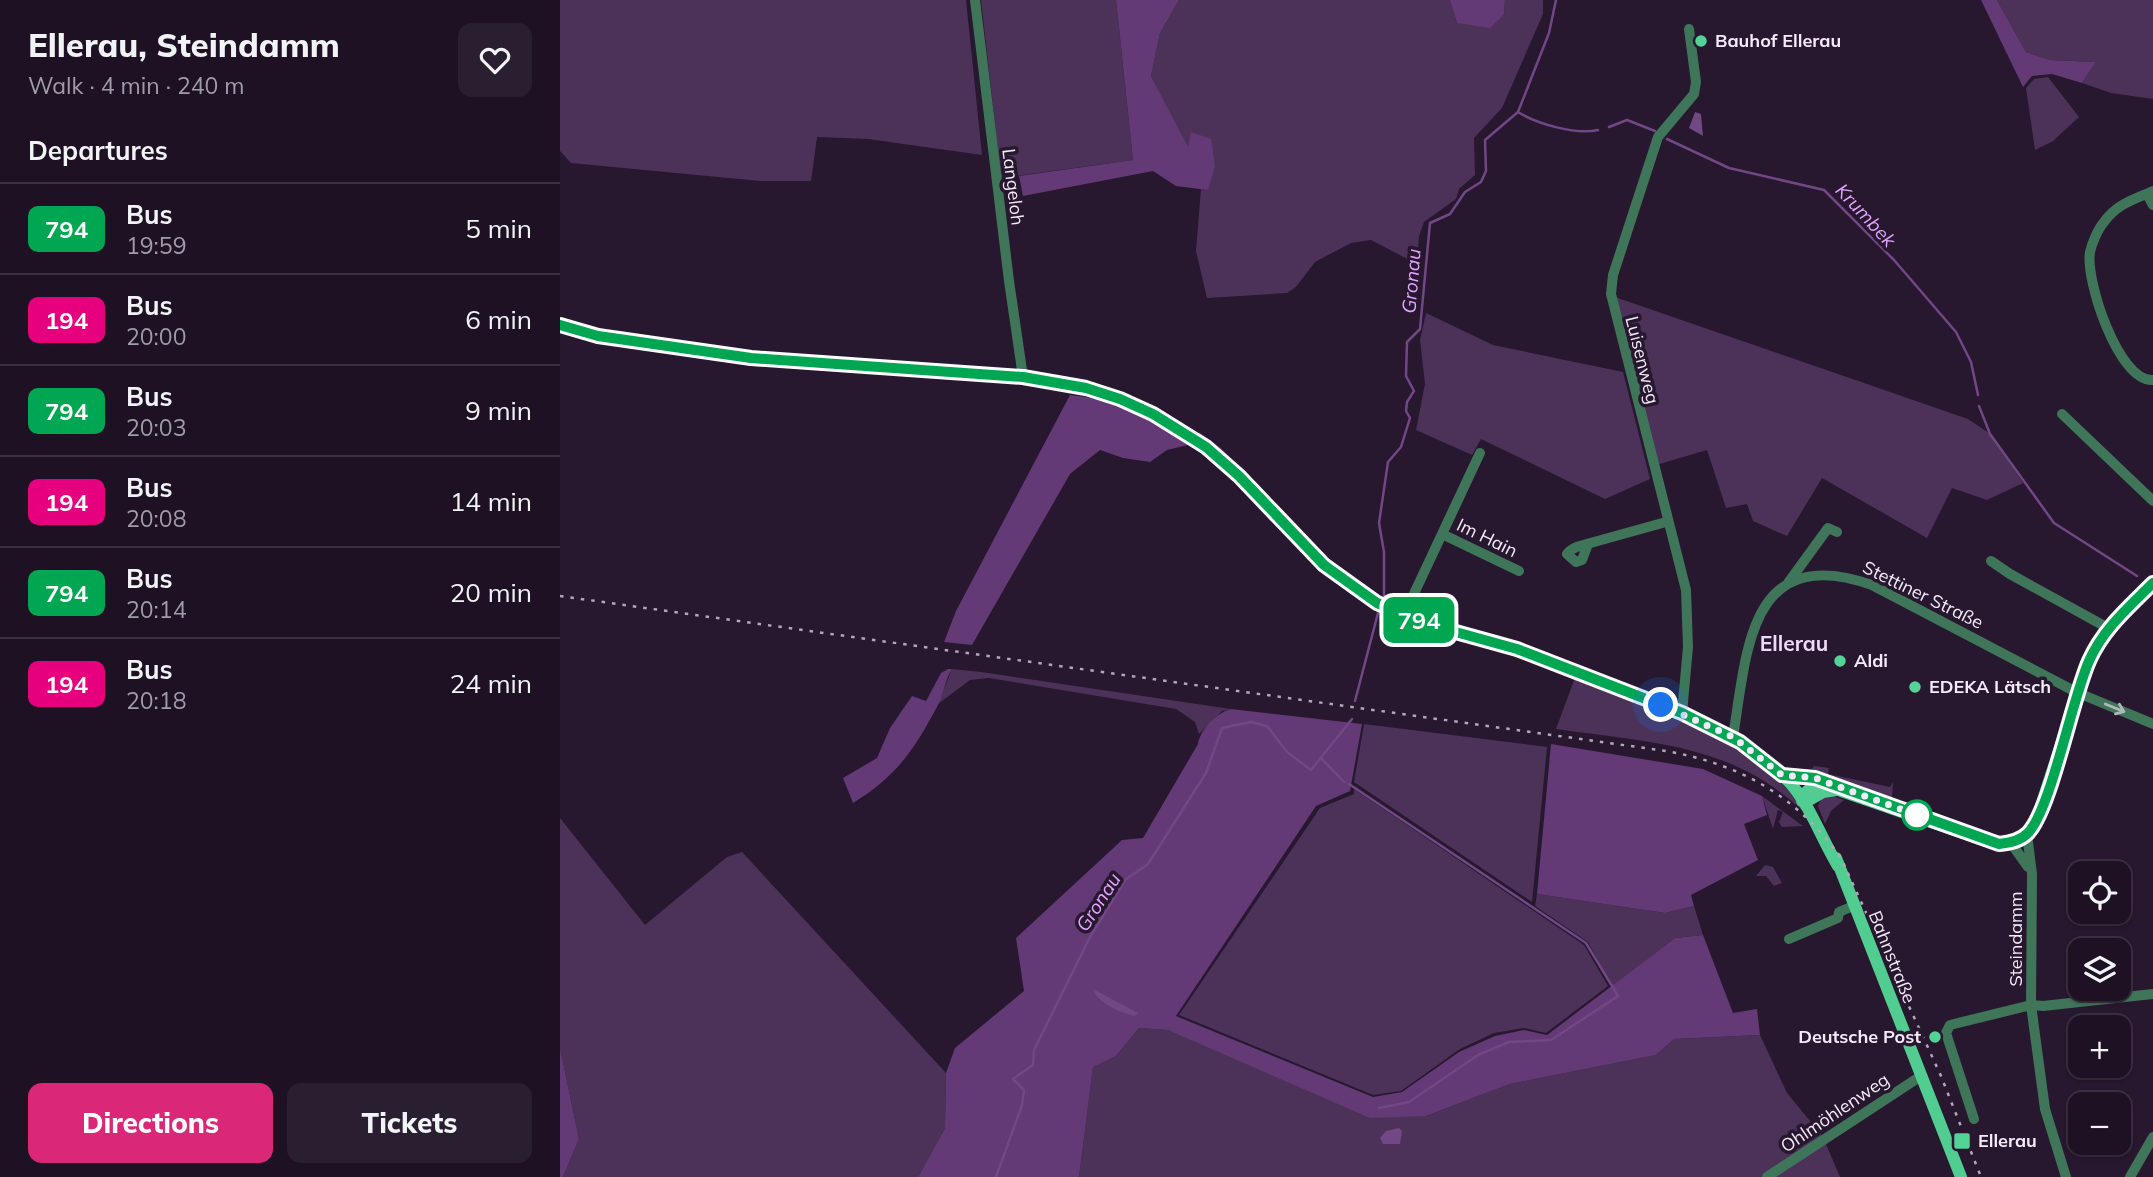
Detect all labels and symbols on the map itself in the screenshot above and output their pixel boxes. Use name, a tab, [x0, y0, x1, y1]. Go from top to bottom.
place label: Bauhof Ellerau	[1715, 29, 1841, 52]
marker: Bauhof Ellerau	[1693, 33, 1709, 49]
street label: Langeloh	[997, 147, 1030, 227]
water label: Krumbek	[1831, 178, 1902, 253]
water label: Gronau	[1396, 248, 1426, 314]
street label: Luisenweg	[1620, 314, 1664, 406]
street label: Im Hain	[1453, 513, 1521, 562]
street label: Stettiner Straße	[1859, 555, 1987, 634]
line badge: 794	[1379, 597, 1459, 643]
district label: Ellerau	[1760, 630, 1828, 656]
place label: Aldi	[1854, 649, 1888, 672]
marker: Aldi	[1832, 653, 1848, 669]
place label: EDEKA Lätsch	[1929, 675, 2051, 698]
marker: EDEKA Lätsch	[1907, 679, 1923, 695]
your location	[1643, 687, 1678, 722]
one-way arrow	[2103, 702, 2125, 715]
unlabelled marker	[1902, 800, 1932, 830]
water label: Gronau	[1070, 868, 1126, 936]
street label: Steindamm	[2004, 891, 2027, 987]
street label: Bahnstraße	[1863, 907, 1921, 1006]
place label: Deutsche Post	[1798, 1025, 1921, 1048]
marker: Deutsche Post	[1927, 1029, 1943, 1045]
street label: Ohlmöhlenweg	[1776, 1068, 1893, 1157]
place label: Ellerau	[1978, 1129, 2037, 1152]
marker: Ellerau	[1952, 1131, 1972, 1151]

